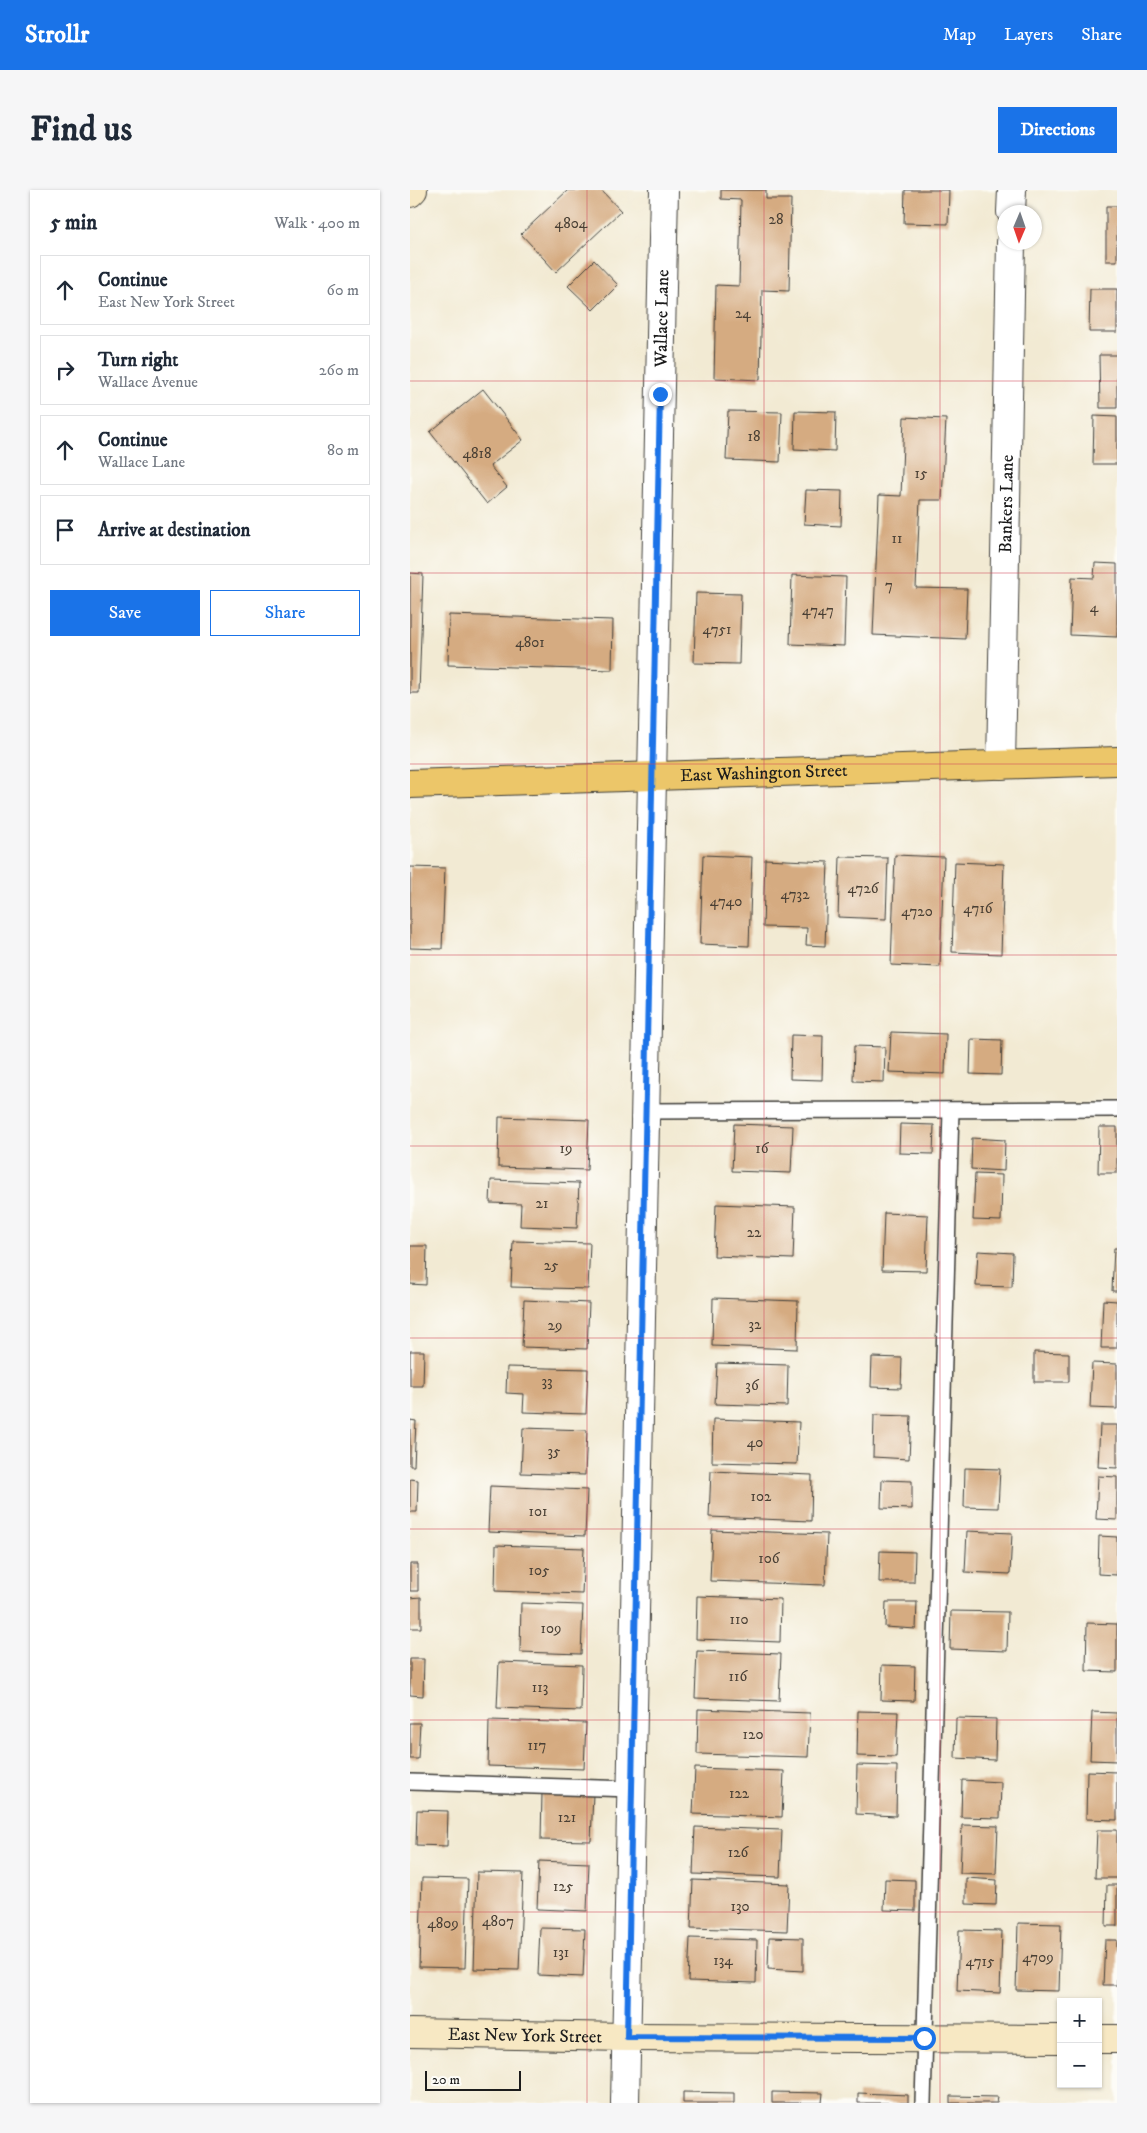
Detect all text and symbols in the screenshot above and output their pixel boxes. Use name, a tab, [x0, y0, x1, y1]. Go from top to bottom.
text: Strollr	[25, 20, 89, 50]
text: Map	[943, 24, 976, 46]
text: Layers	[1004, 24, 1053, 46]
text: Share	[1081, 24, 1122, 46]
button: Directions	[998, 107, 1117, 153]
text: Find us	[30, 108, 132, 152]
north arrow	[997, 205, 1042, 250]
text: 5 min	[50, 210, 97, 236]
house number: 28	[769, 210, 783, 229]
text: Walk · 400 m	[274, 213, 360, 233]
house number: 4804	[555, 214, 588, 233]
text: Continue	[98, 269, 168, 292]
street label: Wallace Lane	[650, 269, 674, 369]
icon: ahead	[51, 276, 79, 304]
text: 60 m	[327, 280, 359, 300]
text: East New York Street	[98, 292, 235, 312]
house number: 24	[735, 304, 751, 323]
text: Turn right	[98, 349, 178, 372]
icon: right	[51, 356, 79, 384]
text: 260 m	[319, 360, 359, 380]
text: Wallace Avenue	[98, 372, 198, 392]
route end	[649, 383, 672, 406]
house number: 18	[747, 427, 761, 446]
text: Continue	[98, 429, 168, 452]
icon: ahead	[51, 436, 79, 464]
text: 80 m	[327, 440, 359, 460]
house number: 4818	[462, 444, 492, 463]
text: Wallace Lane	[98, 452, 185, 472]
street label: Bankers Lane	[995, 455, 1019, 554]
house number: 15	[915, 464, 928, 483]
icon: arrive	[51, 516, 79, 544]
text: Arrive at destination	[98, 519, 250, 542]
house number: 11	[891, 529, 903, 548]
house number: 7	[885, 576, 893, 595]
button: Save	[50, 590, 200, 636]
button: Share	[210, 590, 360, 636]
house number: 4	[1090, 598, 1099, 617]
house number: 4747	[802, 601, 834, 620]
house number: 4751	[703, 620, 731, 639]
house number: 4801	[515, 633, 545, 652]
street label: East Washington Street	[680, 760, 848, 787]
house number: 4726	[847, 879, 880, 898]
house number: 4732	[780, 885, 810, 904]
house number: 4740	[710, 892, 742, 911]
house number: 4716	[963, 899, 994, 918]
house number: 4720	[901, 902, 933, 921]
house number: 19	[560, 1139, 572, 1158]
house number: 16	[755, 1139, 770, 1158]
house number: 21	[536, 1194, 548, 1213]
house number: 22	[747, 1223, 762, 1242]
house number: 25	[544, 1256, 559, 1275]
house number: 32	[749, 1315, 762, 1334]
house number: 29	[548, 1316, 562, 1335]
house number: 33	[541, 1372, 553, 1391]
house number: 36	[745, 1376, 760, 1395]
house number: 40	[747, 1433, 763, 1452]
house number: 35	[547, 1442, 561, 1461]
house number: 102	[751, 1487, 772, 1506]
house number: 101	[529, 1502, 547, 1521]
house number: 106	[758, 1549, 781, 1568]
house number: 105	[529, 1561, 550, 1580]
house number: 110	[729, 1610, 749, 1629]
house number: 109	[540, 1619, 562, 1638]
house number: 116	[729, 1667, 749, 1686]
house number: 113	[532, 1678, 548, 1697]
house number: 120	[743, 1725, 763, 1744]
house number: 117	[528, 1736, 547, 1755]
house number: 122	[729, 1784, 750, 1803]
house number: 121	[558, 1808, 576, 1827]
house number: 126	[728, 1843, 750, 1862]
house number: 125	[553, 1877, 574, 1896]
house number: 130	[730, 1897, 750, 1916]
house number: 4807	[482, 1912, 514, 1931]
house number: 4809	[427, 1914, 459, 1933]
house number: 131	[553, 1943, 569, 1962]
house number: 4709	[1022, 1948, 1054, 1967]
house number: 134	[713, 1951, 733, 1970]
house number: 4715	[966, 1952, 995, 1971]
map controls	[1057, 1998, 1102, 2088]
button: +	[1057, 1998, 1102, 2043]
street label: East New York Street	[448, 2024, 602, 2049]
route start	[913, 2027, 936, 2050]
button: −	[1057, 2043, 1102, 2088]
scale bar	[425, 2068, 521, 2091]
text: 20 m	[432, 2071, 460, 2089]

